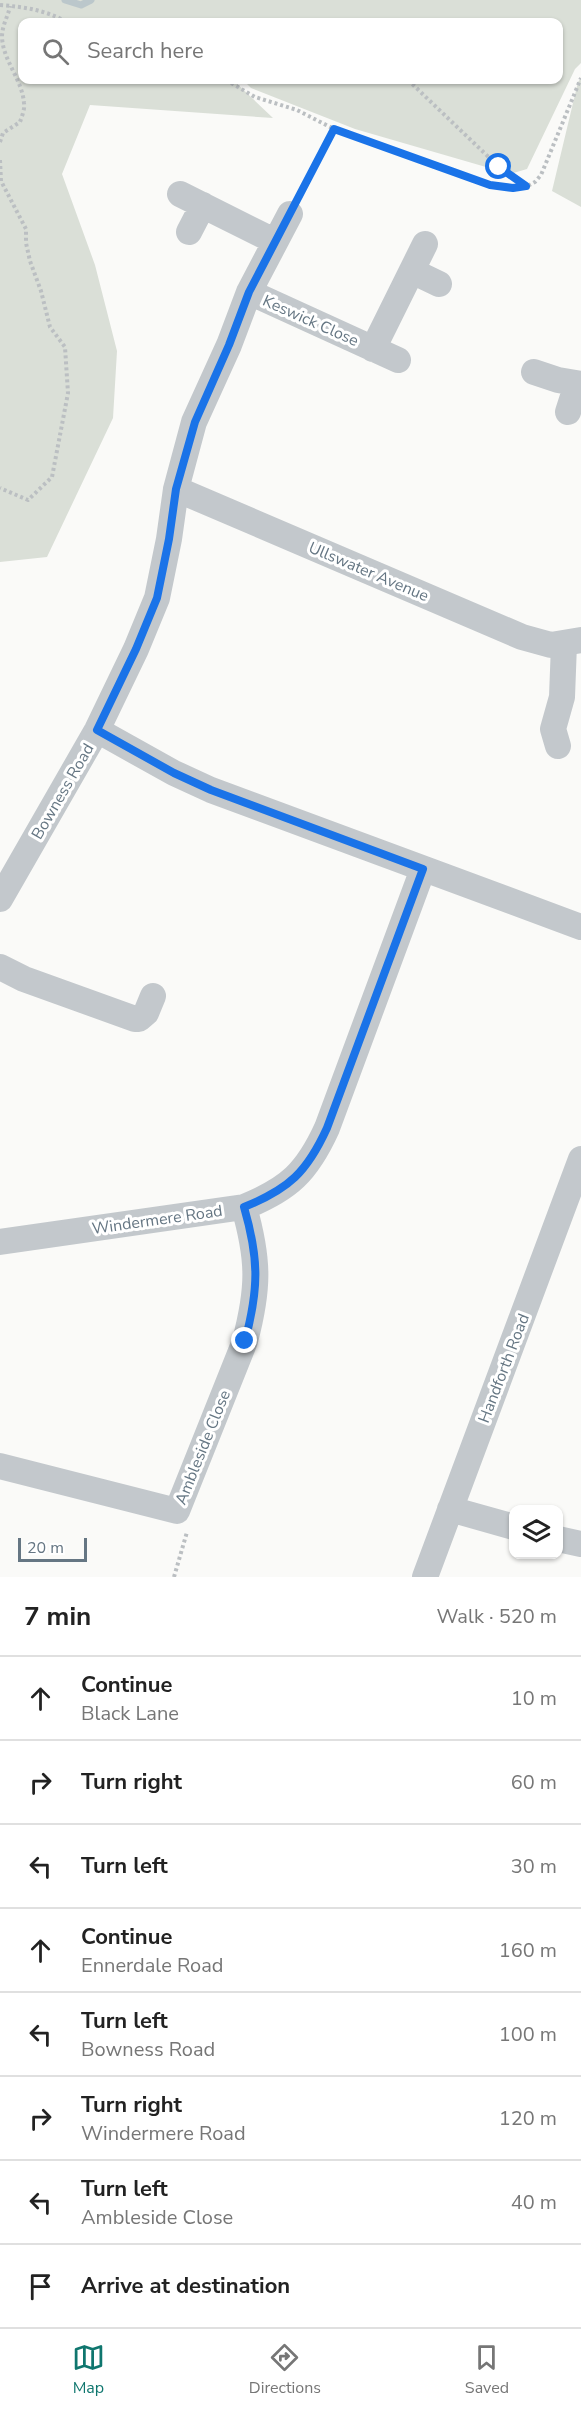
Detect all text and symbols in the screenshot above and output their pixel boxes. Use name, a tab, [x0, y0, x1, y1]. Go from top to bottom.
search box	[18, 18, 563, 84]
icon: search	[39, 35, 72, 68]
text: Search here	[87, 36, 204, 66]
route start	[485, 153, 511, 179]
street label: Keswick Close	[259, 290, 362, 352]
street label: Ullswater Avenue	[305, 537, 432, 607]
street label: Bowness Road	[26, 739, 99, 844]
street label: Windermere Road	[90, 1200, 224, 1240]
street label: Handforth Road	[473, 1311, 535, 1426]
route end	[231, 1327, 257, 1353]
street label: Ambleside Close	[170, 1387, 236, 1508]
map controls	[509, 1505, 563, 1559]
button: layers	[509, 1505, 563, 1559]
scale bar	[18, 1535, 87, 1562]
text: 20 m	[27, 1537, 64, 1559]
text: 7 min	[24, 1599, 91, 1634]
text: Walk · 520 m	[437, 1603, 557, 1630]
text: Continue	[81, 1670, 172, 1700]
icon: ahead	[24, 1682, 57, 1715]
text: 10 m	[511, 1685, 557, 1712]
text: Black Lane	[81, 1700, 179, 1727]
icon: right	[24, 1766, 57, 1799]
text: Turn right	[81, 1767, 182, 1797]
text: 60 m	[511, 1769, 557, 1796]
icon: left	[24, 1850, 57, 1883]
text: Turn left	[81, 1851, 168, 1881]
text: 30 m	[511, 1853, 557, 1880]
text: Continue	[81, 1922, 172, 1952]
icon: ahead	[24, 1934, 57, 1967]
text: 160 m	[499, 1937, 557, 1964]
text: Ennerdale Road	[81, 1952, 223, 1979]
text: Turn left	[81, 2006, 168, 2036]
icon: left	[24, 2018, 57, 2051]
text: 100 m	[499, 2021, 557, 2048]
text: Bowness Road	[81, 2036, 215, 2063]
text: Turn right	[81, 2090, 182, 2120]
icon: right	[24, 2102, 57, 2135]
text: 120 m	[499, 2105, 557, 2132]
text: Windermere Road	[81, 2120, 246, 2147]
text: Turn left	[81, 2174, 168, 2204]
icon: left	[24, 2186, 57, 2219]
text: 40 m	[511, 2189, 557, 2216]
text: Ambleside Close	[81, 2204, 233, 2231]
icon: arrive	[24, 2270, 57, 2303]
text: Arrive at destination	[81, 2271, 290, 2301]
tab: Map	[72, 2341, 105, 2399]
tab: Directions	[249, 2341, 321, 2399]
tab: Saved	[465, 2341, 509, 2399]

